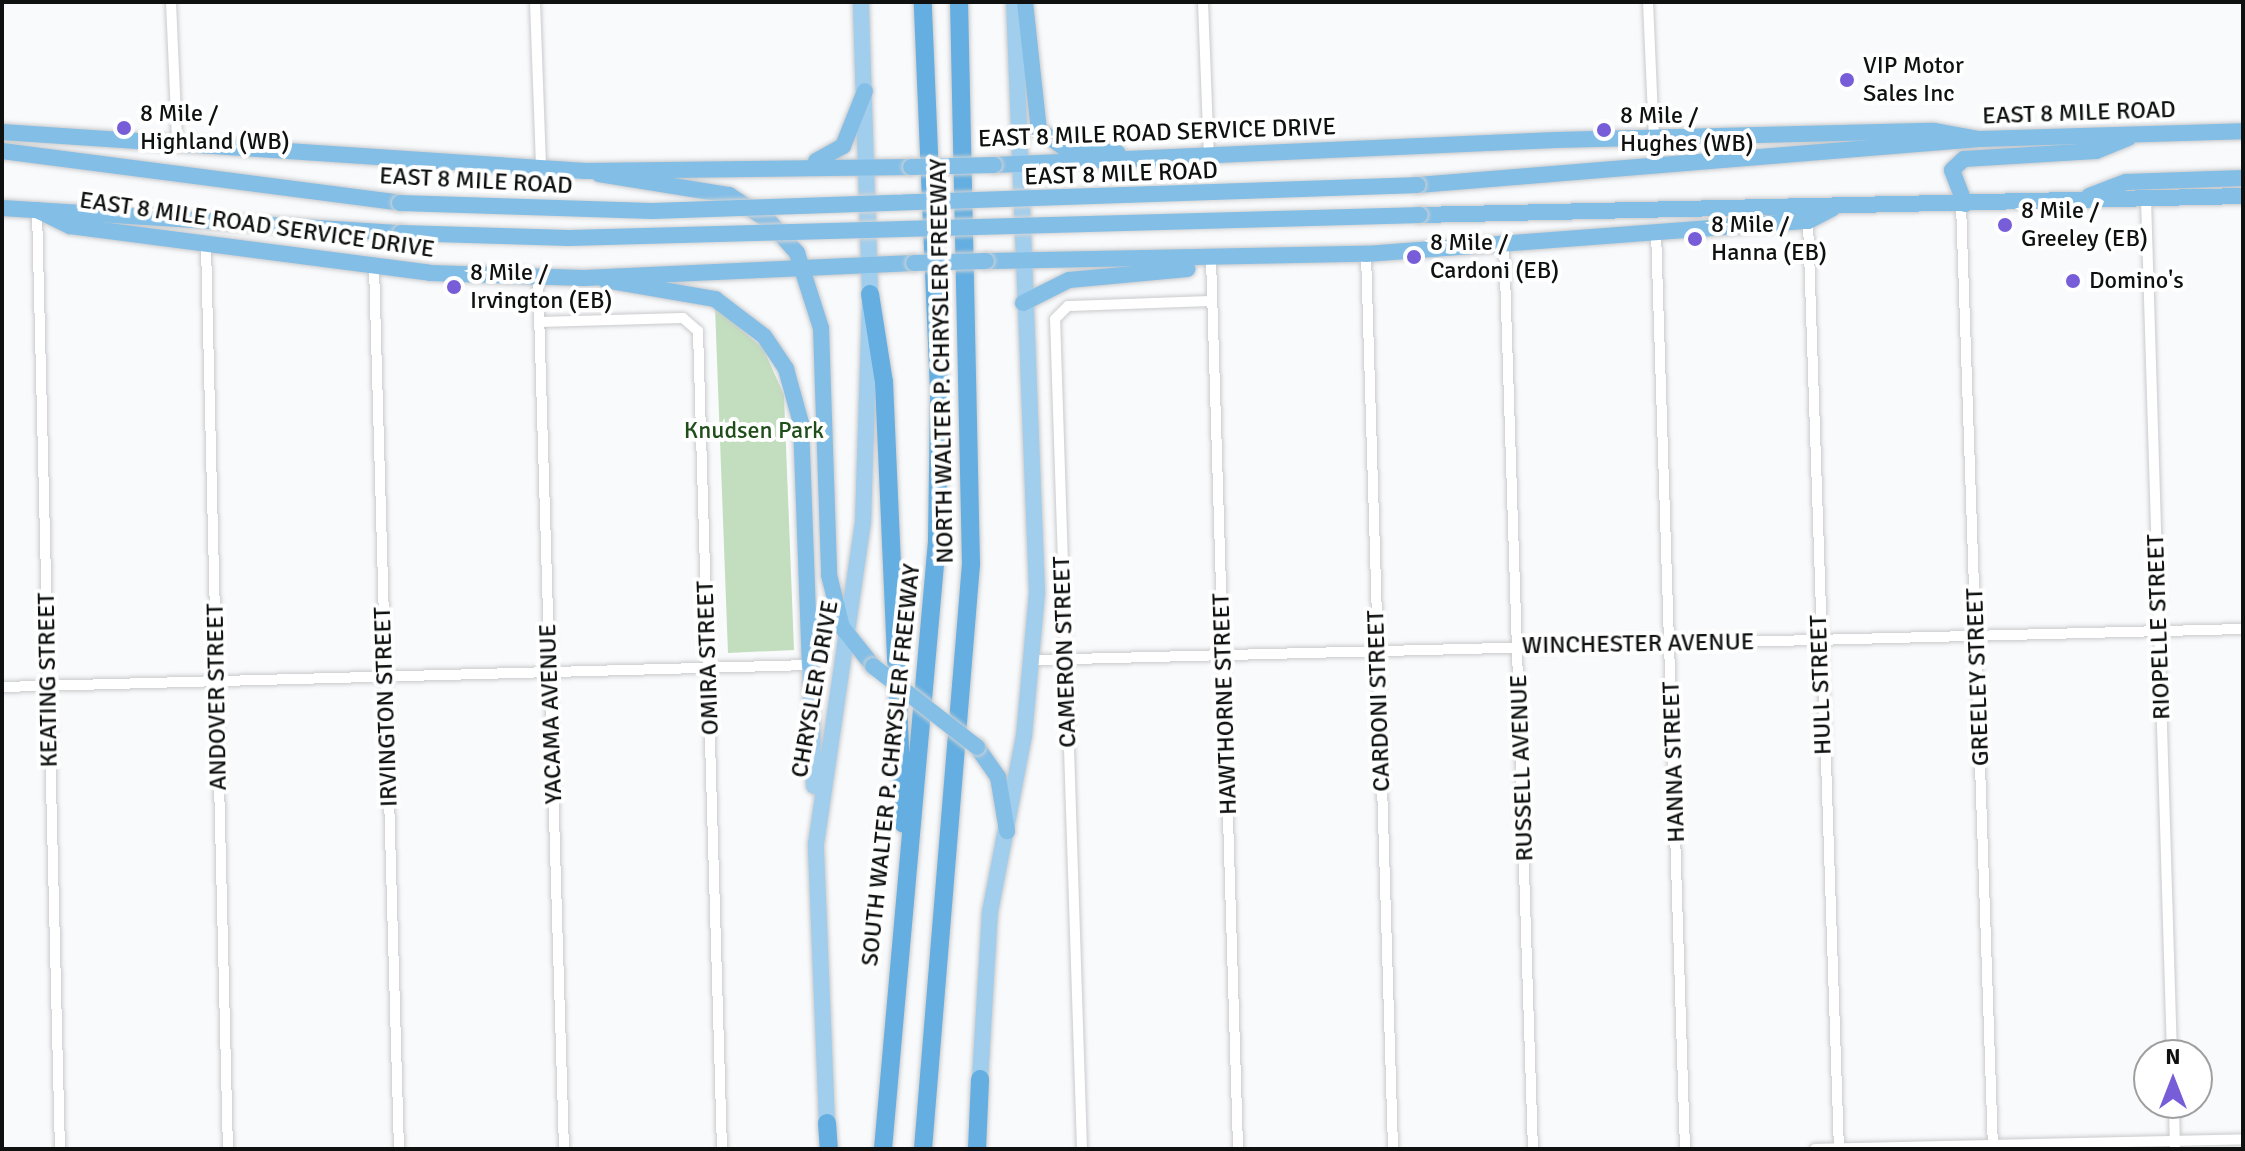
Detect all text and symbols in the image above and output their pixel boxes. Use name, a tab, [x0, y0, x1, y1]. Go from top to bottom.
place label: VIP Motor Sales Inc	[1863, 52, 1964, 108]
marker: VIP Motor Sales Inc	[1838, 71, 1856, 89]
street label: EAST 8 MILE ROAD	[1982, 95, 2176, 131]
place label: 8 Mile / Highland (WB)	[140, 100, 290, 156]
place label: 8 Mile / Hughes (WB)	[1620, 102, 1754, 158]
street label: EAST 8 MILE ROAD SERVICE DRIVE	[977, 112, 1337, 154]
marker: 8 Mile / Highland (WB)	[115, 119, 133, 137]
marker: 8 Mile / Hughes (WB)	[1595, 121, 1613, 139]
street label: EAST 8 MILE ROAD	[1024, 156, 1218, 192]
street label: NORTH WALTER P. CHRYSLER FREEWAY	[924, 158, 960, 564]
street label: EAST 8 MILE ROAD	[379, 162, 573, 200]
street label: EAST 8 MILE ROAD SERVICE DRIVE	[78, 186, 436, 264]
place label: 8 Mile / Greeley (EB)	[2021, 197, 2148, 253]
place label: 8 Mile / Hanna (EB)	[1711, 211, 1827, 267]
marker: 8 Mile / Greeley (EB)	[1996, 216, 2014, 234]
place label: 8 Mile / Cardoni (EB)	[1430, 229, 1559, 285]
marker: 8 Mile / Hanna (EB)	[1686, 230, 1704, 248]
marker: 8 Mile / Cardoni (EB)	[1405, 248, 1423, 266]
place label: 8 Mile / Irvington (EB)	[470, 259, 613, 315]
place label: Domino's	[2089, 267, 2184, 295]
marker: Domino's	[2064, 272, 2082, 290]
marker: 8 Mile / Irvington (EB)	[445, 278, 463, 296]
park label: Knudsen Park	[684, 417, 824, 445]
street label: RIOPELLE STREET	[2141, 534, 2177, 720]
street label: CAMERON STREET	[1047, 556, 1083, 748]
street label: SOUTH WALTER P. CHRYSLER FREEWAY	[856, 563, 926, 967]
street label: OMIRA STREET	[691, 580, 725, 736]
street label: GREELEY STREET	[1961, 587, 1995, 767]
street label: KEATING STREET	[32, 592, 64, 768]
street label: HAWTHORNE STREET	[1207, 593, 1243, 815]
street label: CHRYSLER DRIVE	[785, 598, 845, 780]
street label: ANDOVER STREET	[201, 603, 233, 791]
street label: IRVINGTON STREET	[368, 607, 404, 807]
street label: CARDONI STREET	[1361, 610, 1397, 792]
street label: HULL STREET	[1804, 615, 1838, 755]
street label: YACAMA AVENUE	[533, 623, 569, 805]
street label: WINCHESTER AVENUE	[1521, 628, 1755, 660]
street label: RUSSELL AVENUE	[1504, 674, 1540, 862]
street label: HANNA STREET	[1657, 681, 1691, 843]
north arrow	[2133, 1039, 2213, 1119]
text: N	[2165, 1043, 2181, 1070]

